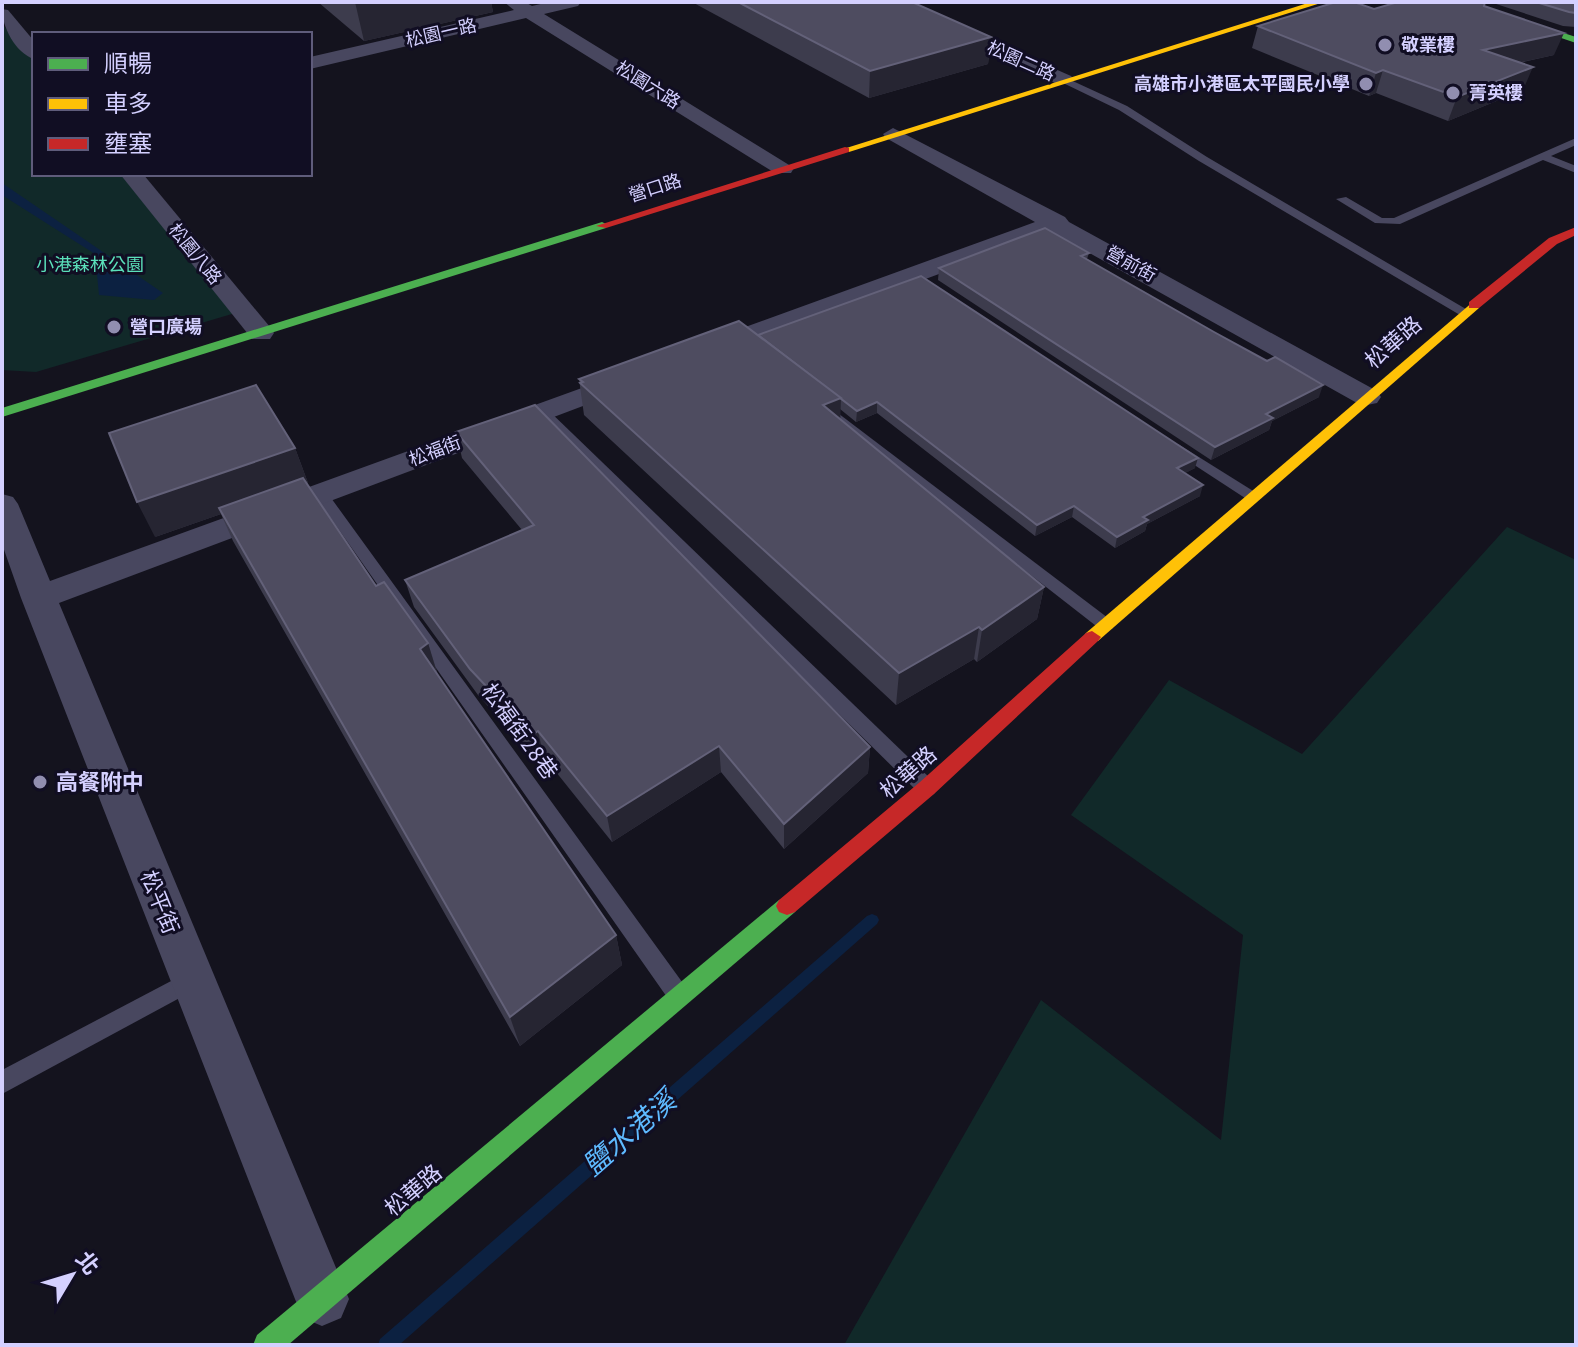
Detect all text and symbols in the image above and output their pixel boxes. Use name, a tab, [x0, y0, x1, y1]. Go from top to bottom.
street label: 松園一路	[403, 13, 479, 52]
legend	[32, 32, 312, 176]
place label: 敬業樓	[1401, 33, 1455, 56]
street label: 松園二路	[984, 35, 1059, 86]
marker: 敬業樓	[1376, 36, 1394, 54]
text: 順暢	[104, 48, 152, 79]
street label: 松園六路	[612, 56, 685, 113]
place label: 高雄市小港區太平國民小學	[1134, 72, 1350, 95]
marker: 高雄市小港區太平國民小學	[1357, 75, 1375, 93]
place label: 菁英樓	[1469, 81, 1523, 104]
marker: 菁英樓	[1444, 84, 1462, 102]
text: 車多	[104, 88, 152, 119]
text: 壅塞	[104, 128, 152, 159]
street label: 營口路	[626, 168, 684, 207]
street label: 松園八路	[164, 218, 227, 289]
street label: 營前街	[1102, 240, 1160, 287]
park label: 小港森林公園	[36, 253, 144, 276]
street label: 松華路	[1359, 310, 1427, 374]
place label: 營口廣場	[130, 315, 202, 338]
marker: 營口廣場	[105, 318, 123, 336]
street label: 松福街	[405, 430, 464, 471]
street label: 松福街28巷	[476, 677, 564, 785]
street label: 松華路	[874, 740, 942, 804]
place label: 高餐附中	[56, 768, 144, 796]
marker: 高餐附中	[31, 773, 49, 791]
street label: 松平街	[135, 866, 185, 938]
water label: 鹽水港溪	[574, 1079, 686, 1183]
street label: 松華路	[379, 1158, 447, 1222]
north arrow	[32, 1235, 112, 1315]
text: 北	[70, 1245, 106, 1280]

